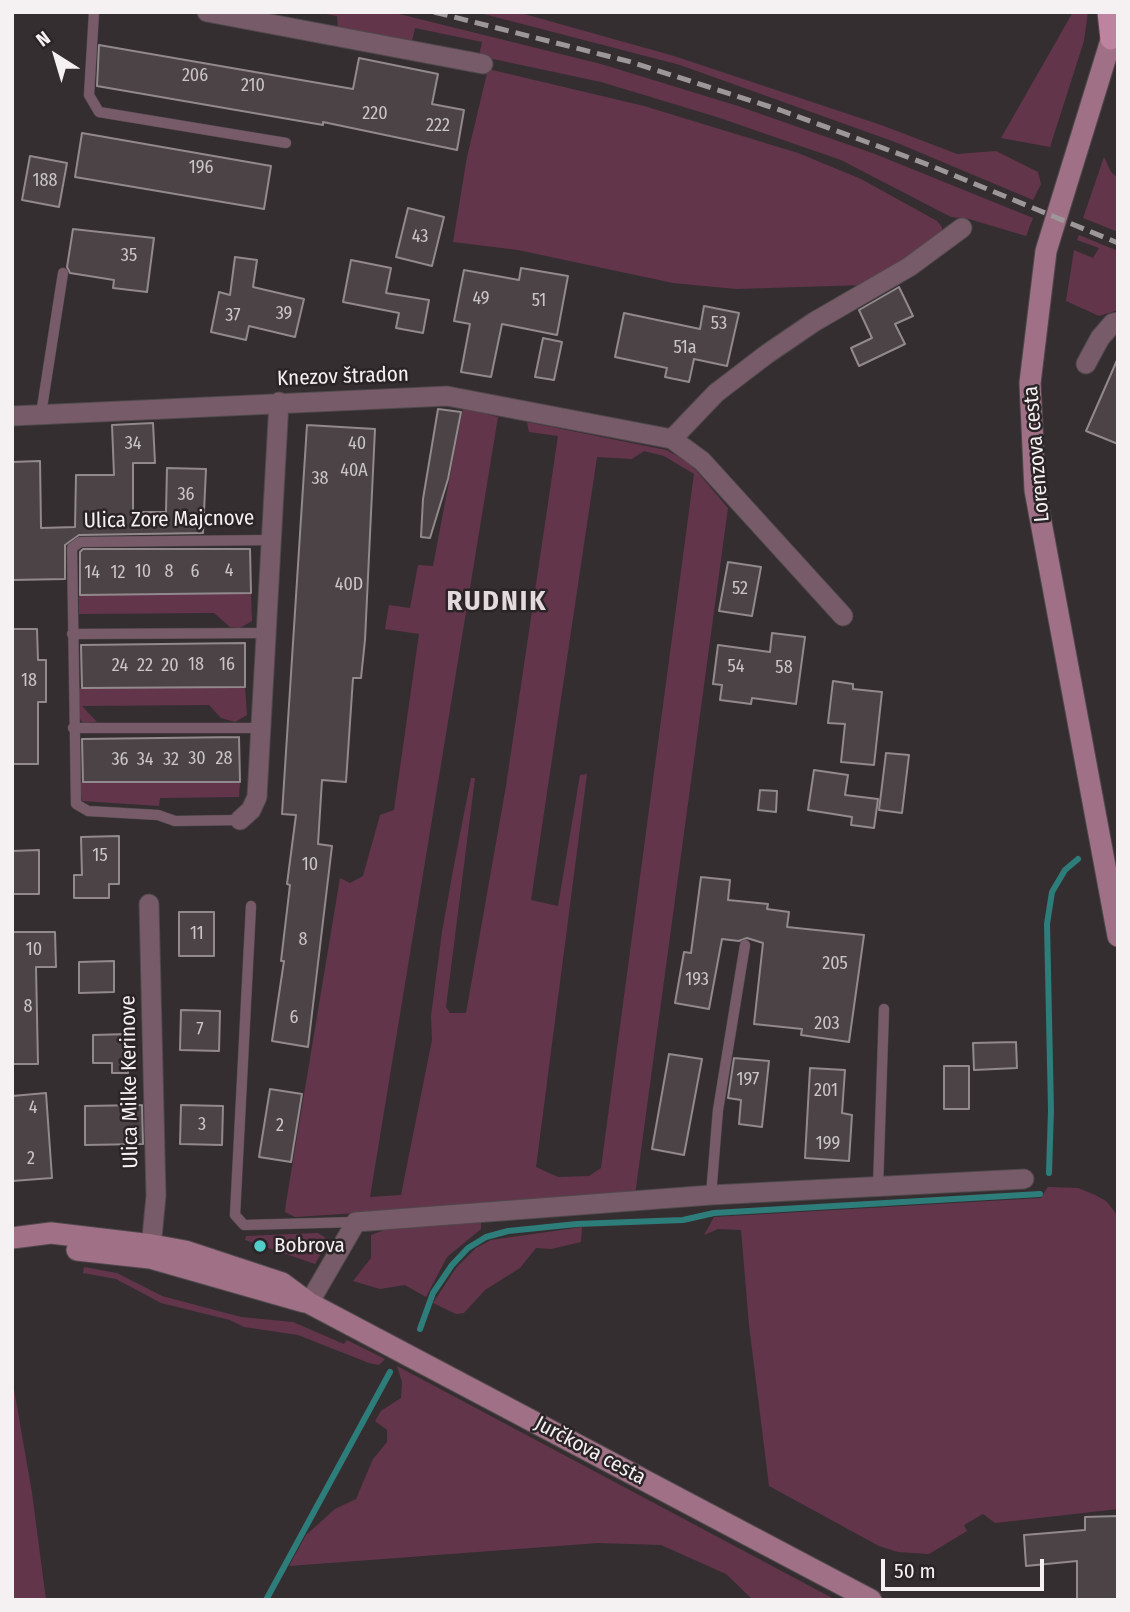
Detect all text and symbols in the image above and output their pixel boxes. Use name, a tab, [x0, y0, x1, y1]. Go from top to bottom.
north arrow	[21, 21, 91, 91]
text: N	[32, 26, 55, 51]
house number: 206	[182, 65, 208, 87]
house number: 210	[241, 75, 265, 97]
house number: 220	[362, 103, 388, 125]
house number: 222	[426, 115, 450, 137]
house number: 196	[189, 157, 213, 179]
house number: 188	[32, 170, 58, 192]
house number: 43	[412, 226, 428, 248]
house number: 35	[121, 245, 137, 267]
house number: 49	[472, 288, 490, 310]
house number: 51	[532, 290, 546, 312]
house number: 39	[276, 303, 292, 325]
house number: 37	[225, 305, 241, 327]
house number: 53	[711, 313, 727, 335]
house number: 51a	[673, 337, 697, 359]
street label: Knezov štradon	[277, 362, 409, 392]
street label: Lorenzova cesta	[1019, 385, 1055, 523]
house number: 34	[125, 433, 141, 455]
house number: 40	[348, 433, 366, 455]
house number: 40A	[340, 460, 368, 482]
house number: 38	[311, 468, 329, 490]
house number: 36	[177, 484, 195, 506]
street label: Ulica Zore Majcnove	[83, 506, 255, 534]
house number: 4	[225, 560, 233, 582]
house number: 10	[135, 561, 151, 583]
house number: 8	[165, 561, 173, 583]
house number: 6	[191, 561, 199, 583]
house number: 14	[84, 562, 100, 584]
house number: 12	[111, 562, 125, 584]
house number: 40D	[335, 574, 363, 596]
house number: 52	[732, 578, 748, 600]
district label: RUDNIK	[447, 585, 547, 619]
house number: 18	[188, 654, 204, 676]
house number: 16	[219, 654, 235, 676]
house number: 24	[112, 655, 128, 677]
house number: 22	[137, 655, 153, 677]
house number: 20	[161, 655, 179, 677]
house number: 54	[728, 656, 744, 678]
house number: 58	[775, 657, 793, 679]
house number: 18	[21, 670, 37, 692]
house number: 30	[188, 748, 206, 770]
house number: 28	[216, 748, 232, 770]
house number: 36	[111, 749, 129, 771]
house number: 34	[137, 749, 153, 771]
house number: 32	[163, 749, 179, 771]
house number: 15	[92, 845, 108, 867]
house number: 10	[302, 854, 318, 876]
house number: 11	[190, 923, 204, 945]
house number: 8	[299, 929, 307, 951]
house number: 10	[26, 939, 42, 961]
house number: 205	[822, 953, 848, 975]
house number: 193	[685, 969, 709, 991]
street label: Ulica Milke Kerinove	[116, 995, 144, 1169]
house number: 8	[24, 996, 32, 1018]
house number: 6	[290, 1007, 298, 1029]
house number: 203	[814, 1013, 840, 1035]
house number: 7	[196, 1019, 204, 1041]
house number: 197	[737, 1069, 759, 1091]
house number: 201	[814, 1080, 838, 1102]
house number: 4	[29, 1097, 37, 1119]
house number: 3	[198, 1114, 206, 1136]
house number: 2	[276, 1115, 284, 1137]
house number: 199	[816, 1133, 840, 1155]
house number: 2	[27, 1148, 35, 1170]
place label: Bobrova	[274, 1233, 345, 1259]
marker: Bobrova	[252, 1238, 268, 1254]
street label: Jurčkova cesta	[530, 1411, 650, 1491]
scale bar	[885, 1546, 1048, 1590]
text: 50 m	[894, 1558, 936, 1584]

